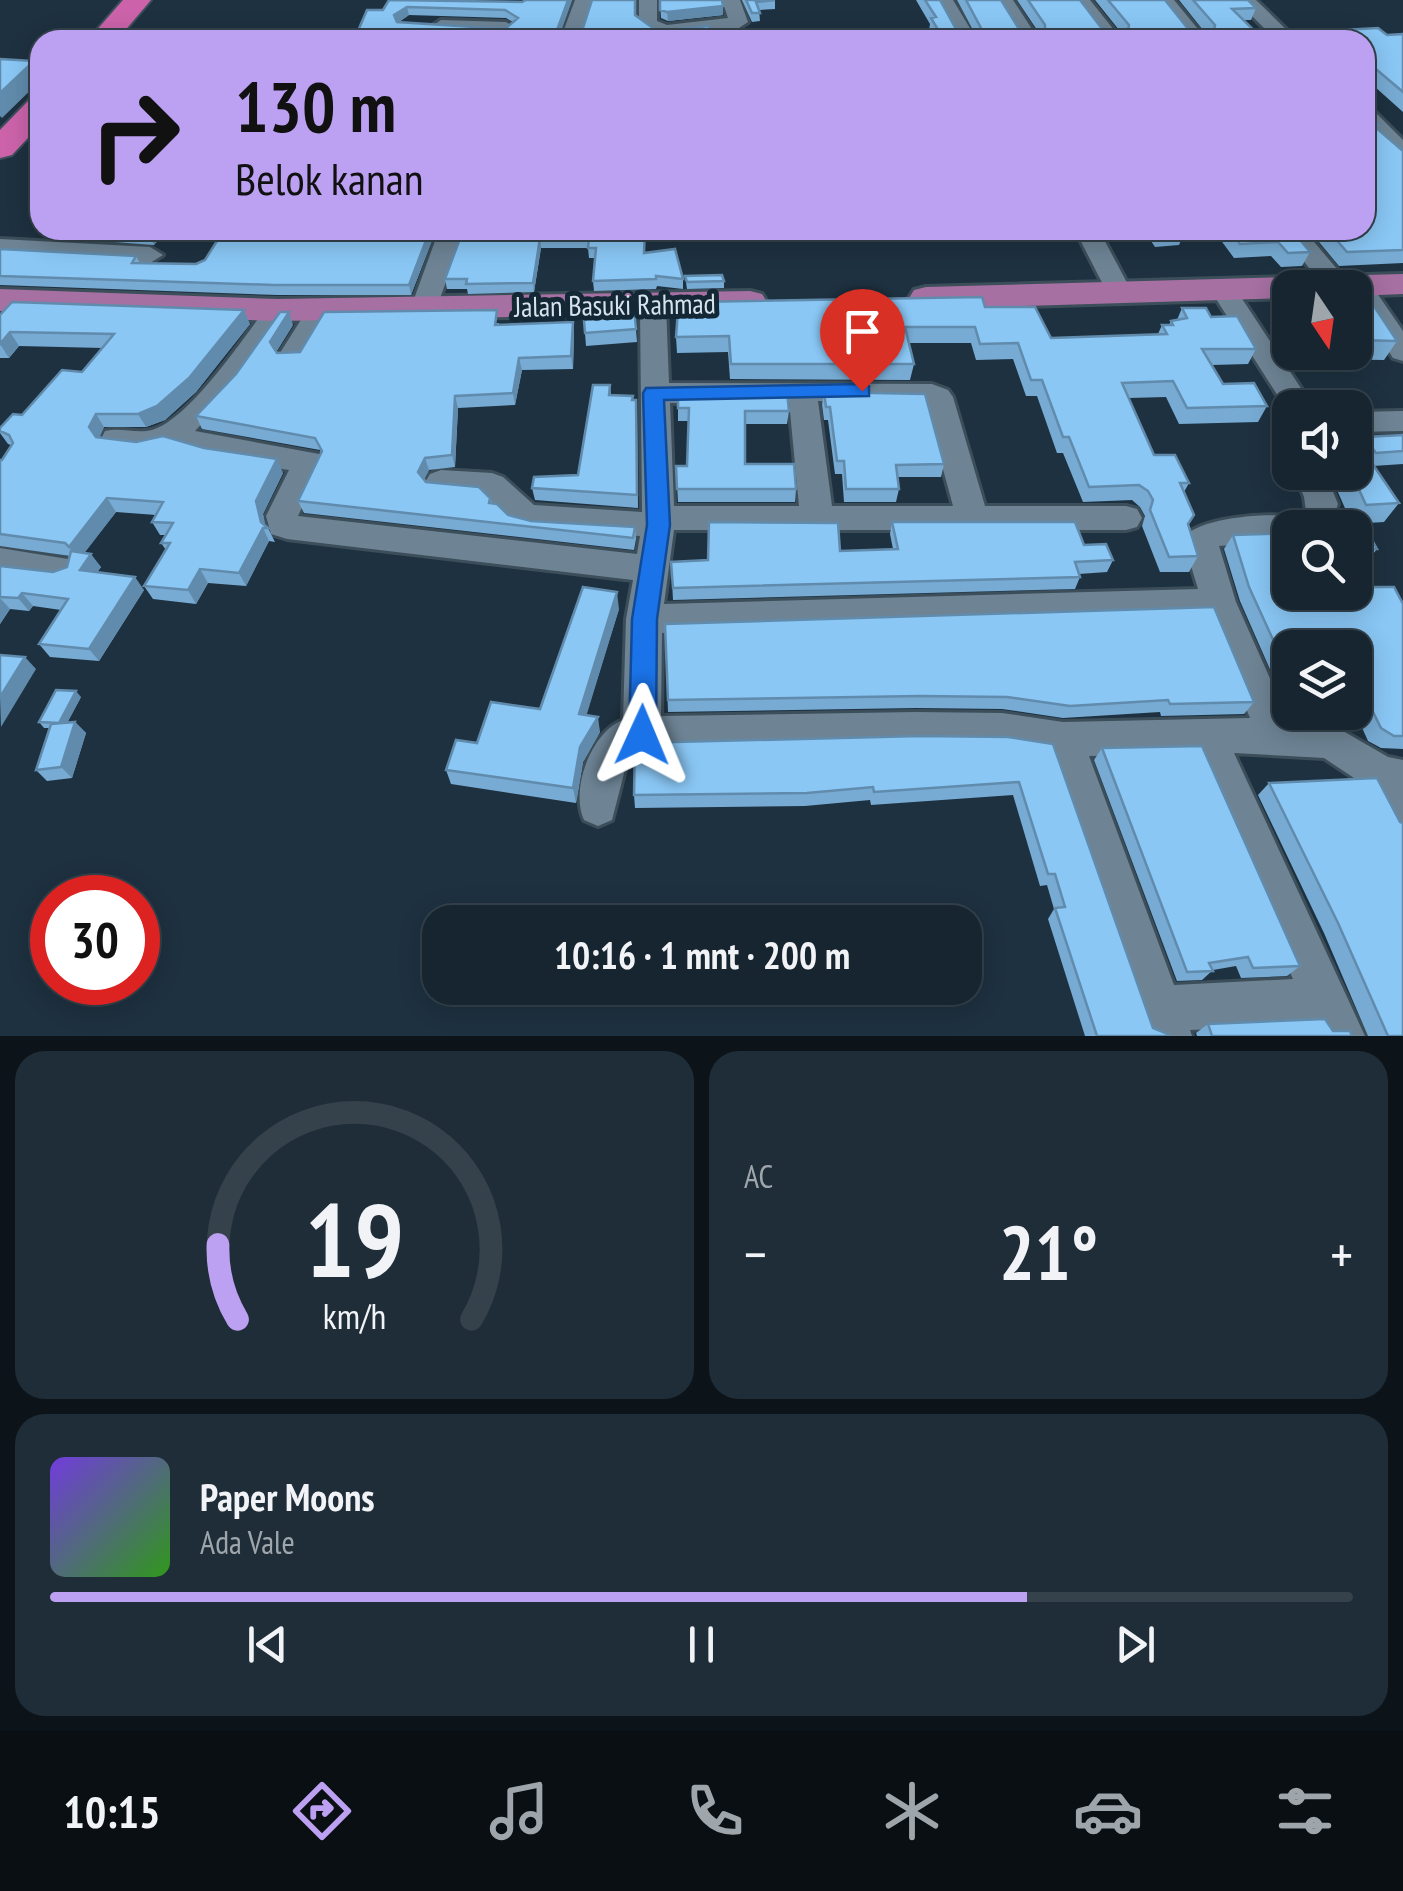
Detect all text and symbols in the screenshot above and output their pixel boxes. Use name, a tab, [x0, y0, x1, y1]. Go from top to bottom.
text: 130 m	[235, 61, 396, 151]
icon: right	[70, 70, 200, 200]
text: Belok kanan	[235, 149, 424, 207]
north arrow	[1272, 270, 1372, 370]
map controls	[1272, 270, 1372, 730]
street label: Jalan Basuki Rahmad	[513, 284, 716, 325]
pin	[820, 289, 905, 392]
icon: arrive	[835, 304, 890, 359]
button: sound	[1272, 390, 1372, 490]
button: search	[1272, 510, 1372, 610]
button: layers	[1272, 630, 1372, 730]
position arrow	[590, 683, 694, 787]
speed limit sign: 30	[30, 875, 160, 1005]
text: 10:16 · 1 mnt · 200 m	[554, 930, 850, 979]
text: AC	[744, 1155, 773, 1197]
text: 19	[305, 1171, 404, 1306]
text: 21°	[999, 1204, 1098, 1301]
text: −	[744, 1218, 767, 1289]
text: +	[1330, 1218, 1353, 1289]
text: km/h	[323, 1293, 386, 1339]
text: Paper Moons	[200, 1472, 375, 1521]
text: Ada Vale	[200, 1521, 295, 1563]
icon: previous	[240, 1617, 295, 1672]
icon: pause	[674, 1617, 729, 1672]
icon: next	[1108, 1617, 1163, 1672]
icon: directions	[287, 1776, 357, 1846]
icon: music	[484, 1776, 554, 1846]
icon: phone	[680, 1776, 750, 1846]
icon: climate	[877, 1776, 947, 1846]
icon: car	[1073, 1776, 1143, 1846]
icon: filters	[1270, 1776, 1340, 1846]
text: 10:15	[63, 1782, 161, 1840]

